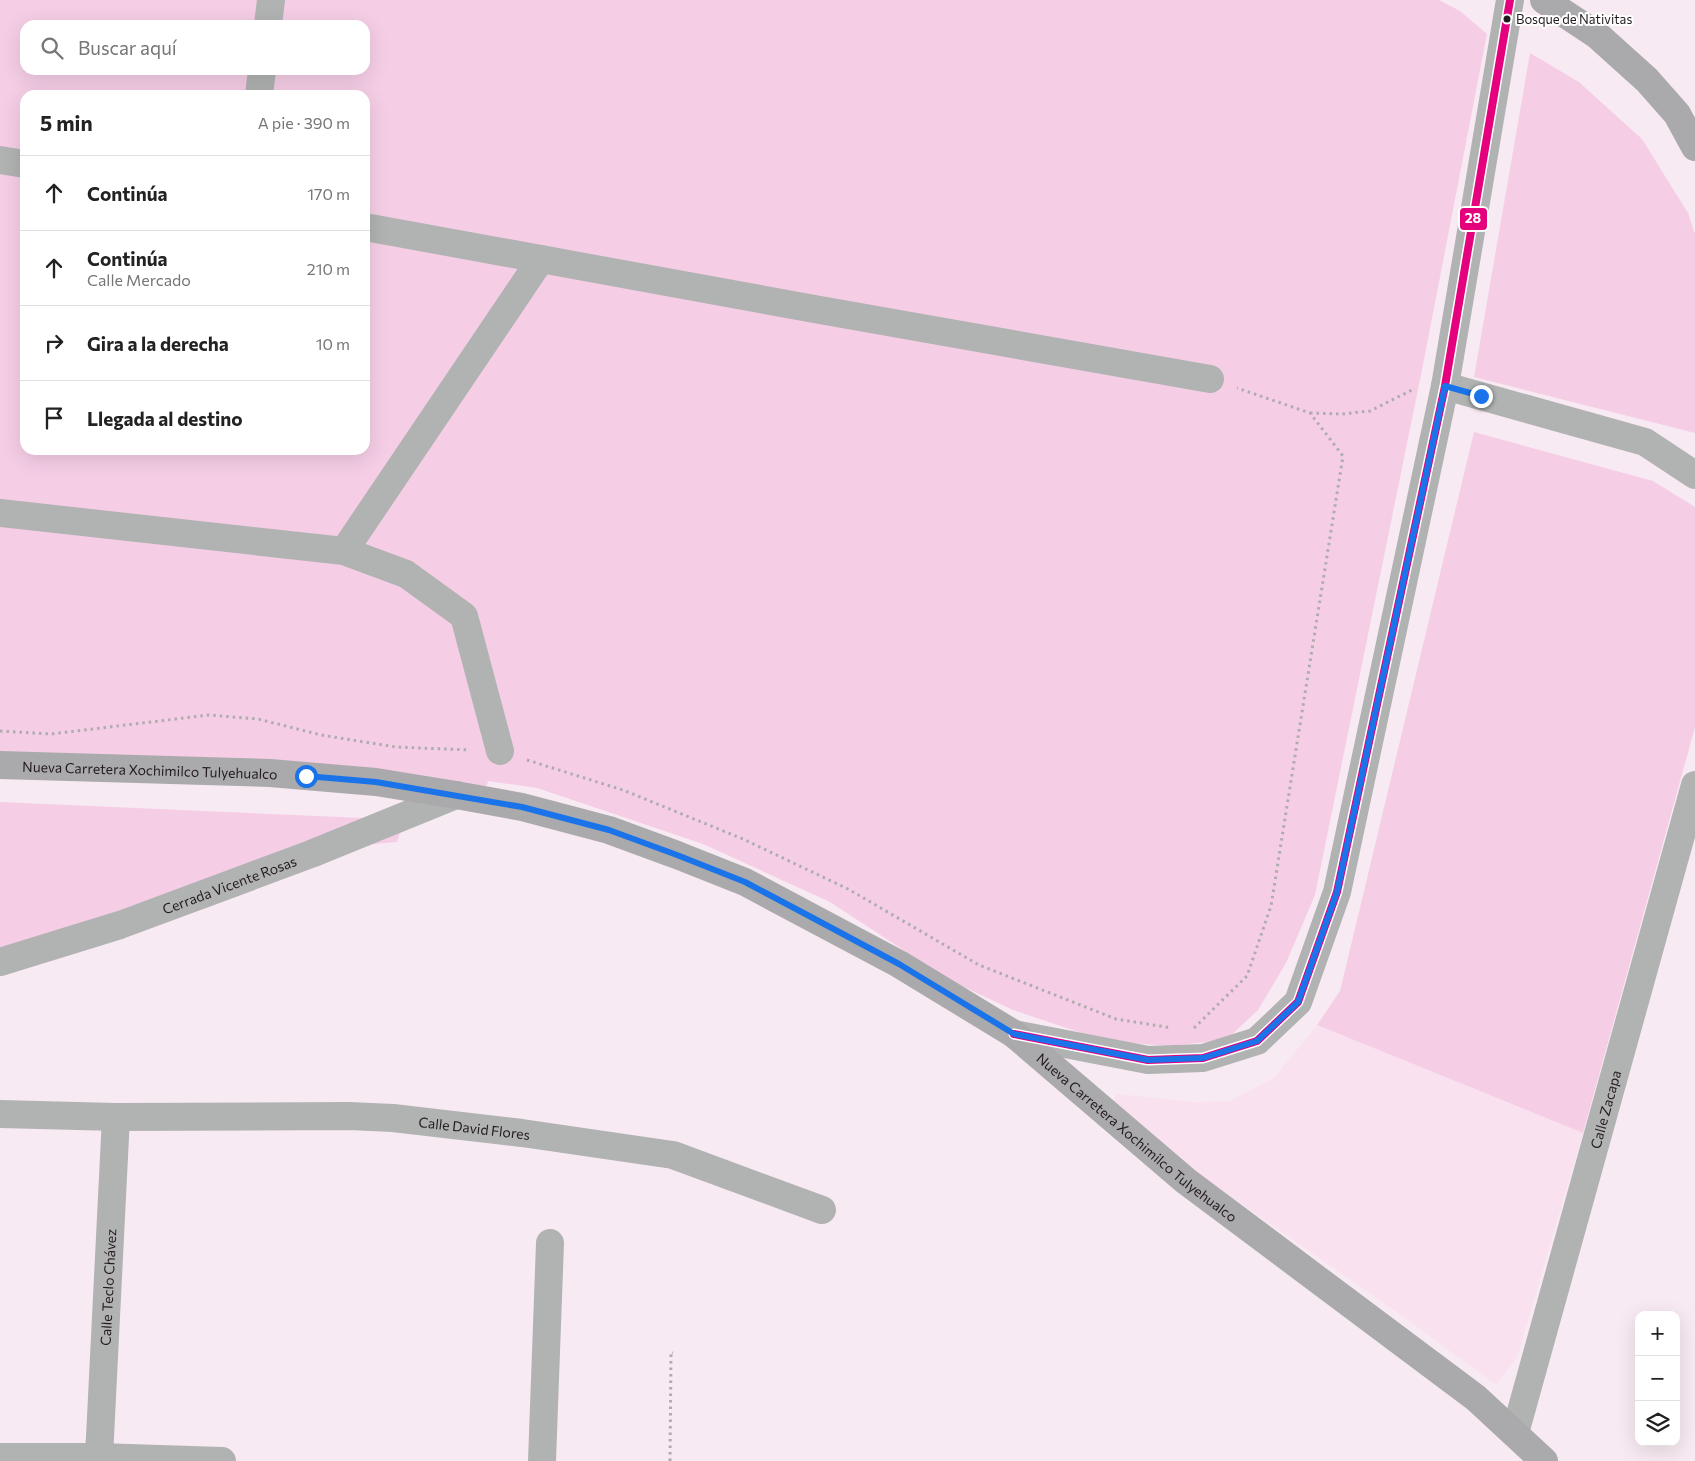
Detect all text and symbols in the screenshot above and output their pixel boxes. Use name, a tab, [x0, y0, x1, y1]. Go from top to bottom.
place label: Bosque de Nativitas	[1516, 11, 1632, 27]
marker: Bosque de Nativitas	[1502, 14, 1512, 24]
search box	[20, 20, 370, 75]
icon: search	[38, 34, 66, 62]
text: Buscar aquí	[78, 36, 177, 59]
text: 5 min	[40, 110, 93, 135]
text: A pie · 390 m	[258, 113, 350, 132]
icon: ahead	[40, 179, 68, 207]
text: Continúa	[87, 182, 168, 205]
text: 170 m	[307, 184, 350, 203]
line badge: 28	[1459, 207, 1488, 231]
text: 28	[1465, 209, 1482, 226]
text: Continúa	[87, 247, 168, 270]
icon: ahead	[40, 254, 68, 282]
text: 210 m	[307, 259, 350, 278]
text: Calle Mercado	[87, 270, 191, 289]
icon: right	[40, 329, 68, 357]
text: Gira a la derecha	[87, 332, 229, 355]
text: 10 m	[316, 334, 350, 353]
route end	[1470, 385, 1493, 408]
icon: arrive	[40, 404, 68, 432]
text: Llegada al destino	[87, 407, 243, 430]
street label: Nueva Carretera Xochimilco Tulyehualco	[22, 757, 278, 782]
route start	[295, 765, 318, 788]
street label: Cerrada Vicente Rosas	[160, 852, 299, 917]
street label: Nueva Carretera Xochimilco Tulyehualco	[1034, 1049, 1241, 1225]
street label: Calle Zacapa	[1586, 1068, 1624, 1150]
street label: Calle David Flores	[418, 1113, 531, 1143]
street label: Calle Teclo Chávez	[96, 1228, 119, 1346]
map controls	[1635, 1311, 1680, 1446]
button: +	[1635, 1311, 1680, 1356]
button: −	[1635, 1356, 1680, 1401]
button: layers	[1635, 1401, 1680, 1446]

